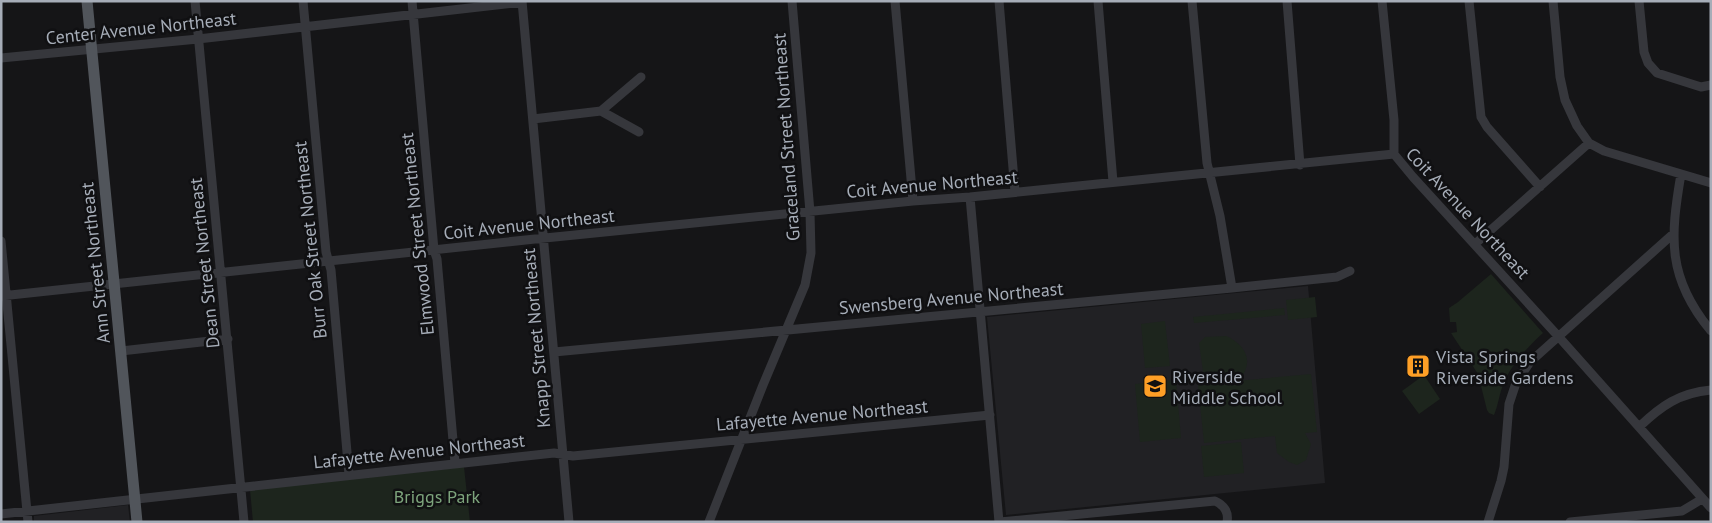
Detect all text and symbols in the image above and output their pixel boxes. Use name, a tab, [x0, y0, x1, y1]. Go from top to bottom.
street label: Center Avenue Northeast	[45, 7, 237, 49]
street label: Graceland Street Northeast	[767, 32, 805, 242]
street label: Elmwood Street Northeast	[395, 132, 439, 336]
street label: Burr Oak Street Northeast	[288, 140, 332, 340]
street label: Coit Avenue Northeast	[1401, 142, 1535, 284]
street label: Coit Avenue Northeast	[846, 165, 1018, 203]
street label: Dean Street Northeast	[184, 177, 224, 349]
street label: Ann Street Northeast	[75, 181, 115, 345]
street label: Coit Avenue Northeast	[442, 204, 616, 244]
street label: Knapp Street Northeast	[517, 247, 555, 429]
street label: Swensberg Avenue Northeast	[838, 277, 1064, 319]
place label: Vista Springs Riverside Gardens	[1435, 345, 1574, 389]
building icon: Vista Springs Riverside Gardens	[1405, 353, 1431, 379]
place label: Riverside Middle School	[1172, 365, 1282, 409]
school or university icon: Riverside Middle School	[1142, 373, 1168, 399]
street label: Lafayette Avenue Northeast	[715, 394, 929, 436]
street label: Lafayette Avenue Northeast	[312, 428, 526, 474]
park label: Briggs Park	[394, 485, 481, 508]

